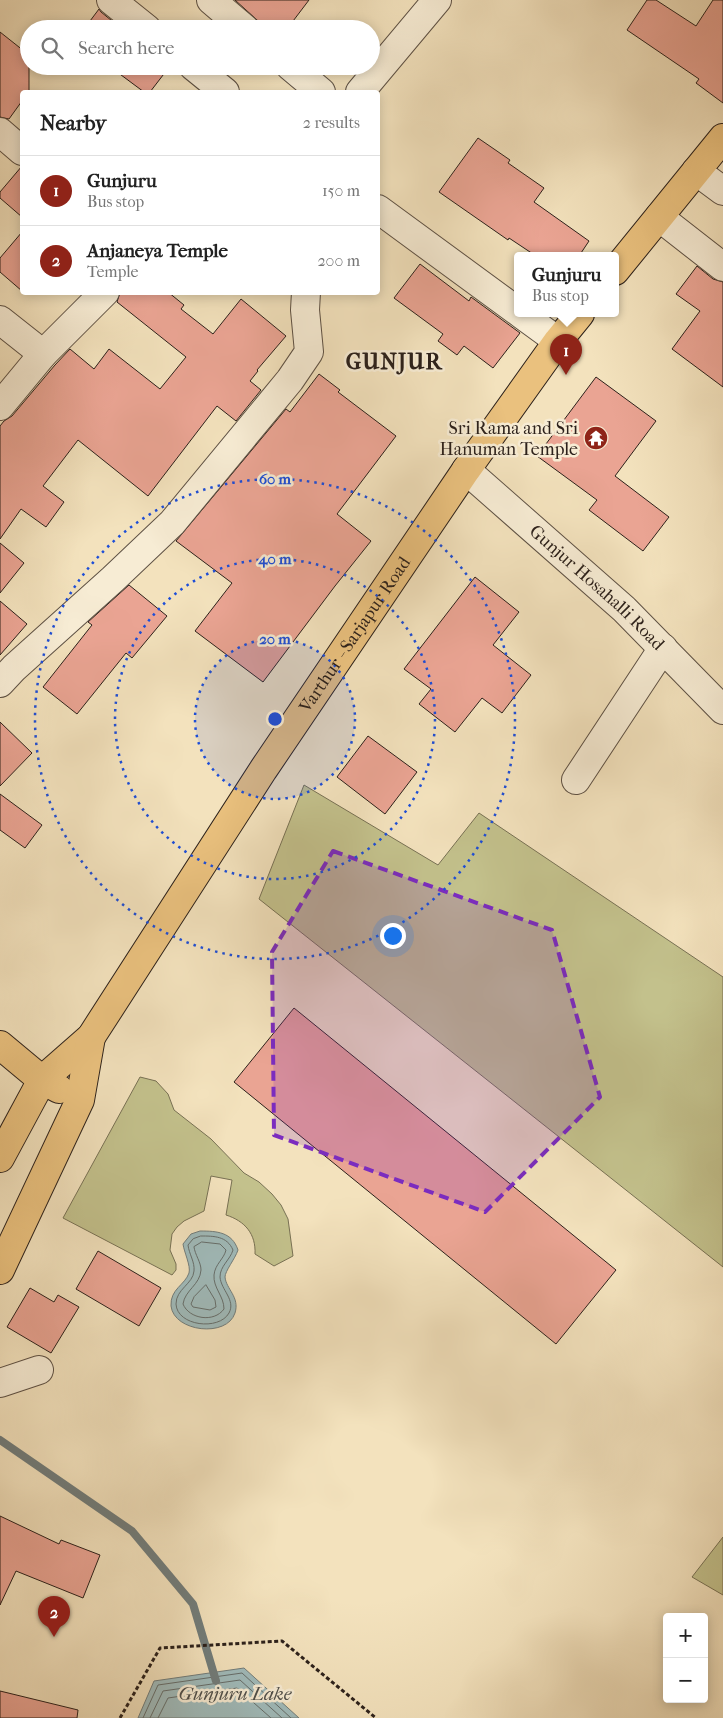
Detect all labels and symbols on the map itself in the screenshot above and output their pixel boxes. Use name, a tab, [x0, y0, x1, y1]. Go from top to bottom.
pin: 1	[550, 334, 582, 375]
district label: GUNJUR	[346, 349, 443, 375]
place label: Sri Rama and Sri Hanuman Temple	[440, 418, 579, 460]
temple icon: Sri Rama and Sri Hanuman Temple	[583, 425, 609, 451]
text: 60 m	[259, 470, 292, 488]
street label: Gunjur Hosahalli Road	[525, 520, 669, 655]
text: 40 m	[258, 550, 292, 568]
street label: Varthur - Sarjapur Road	[294, 553, 415, 717]
text: 20 m	[259, 630, 291, 648]
centre of rings	[266, 710, 284, 728]
your location	[380, 923, 406, 949]
pin: 2	[38, 1596, 70, 1637]
water label: Gunjuru Lake	[179, 1683, 293, 1705]

